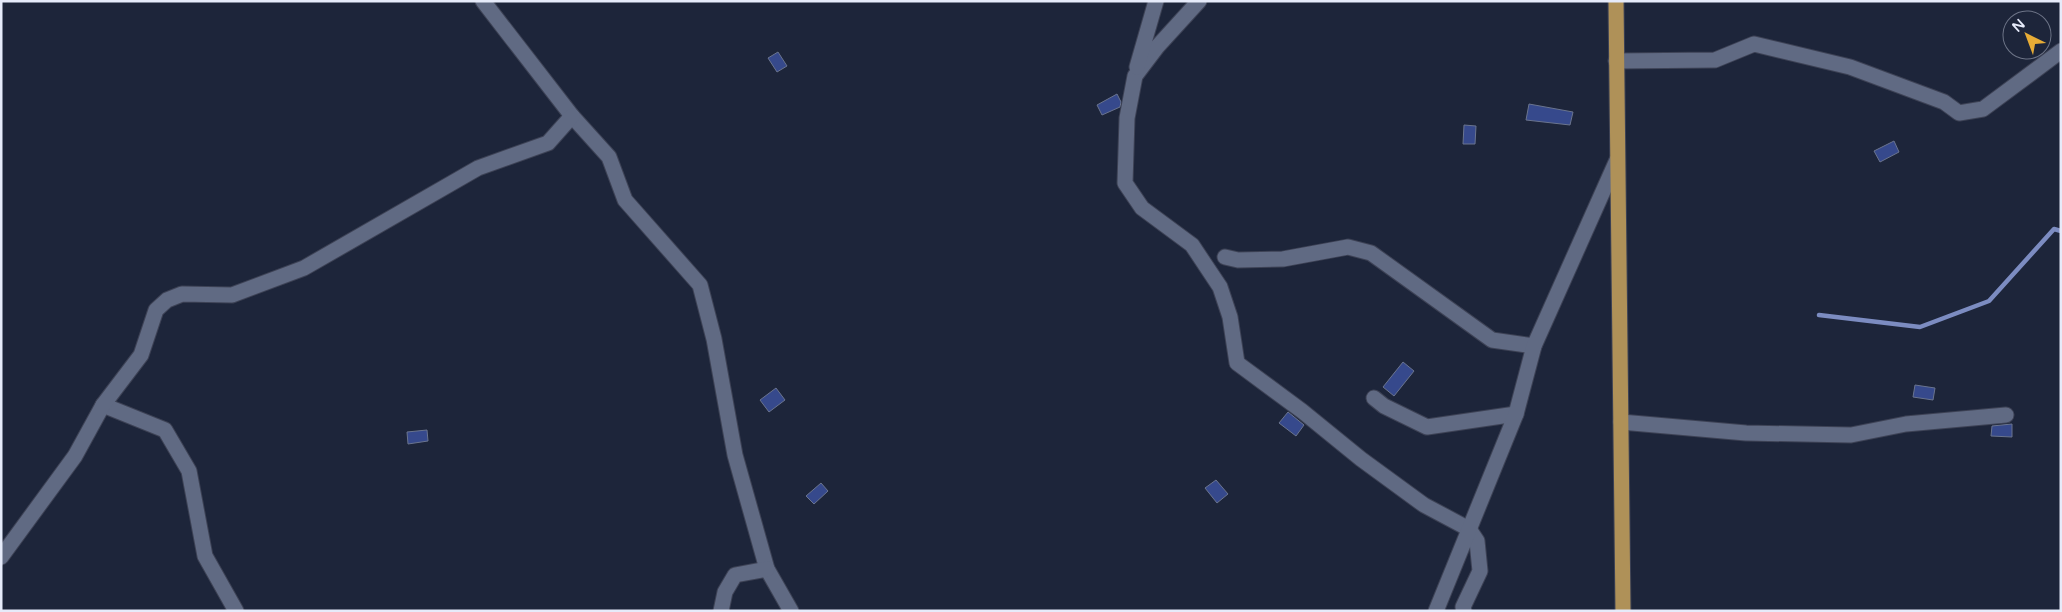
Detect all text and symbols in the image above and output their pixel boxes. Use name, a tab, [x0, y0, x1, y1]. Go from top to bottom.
north arrow	[2002, 10, 2052, 60]
text: N	[2009, 16, 2029, 36]

